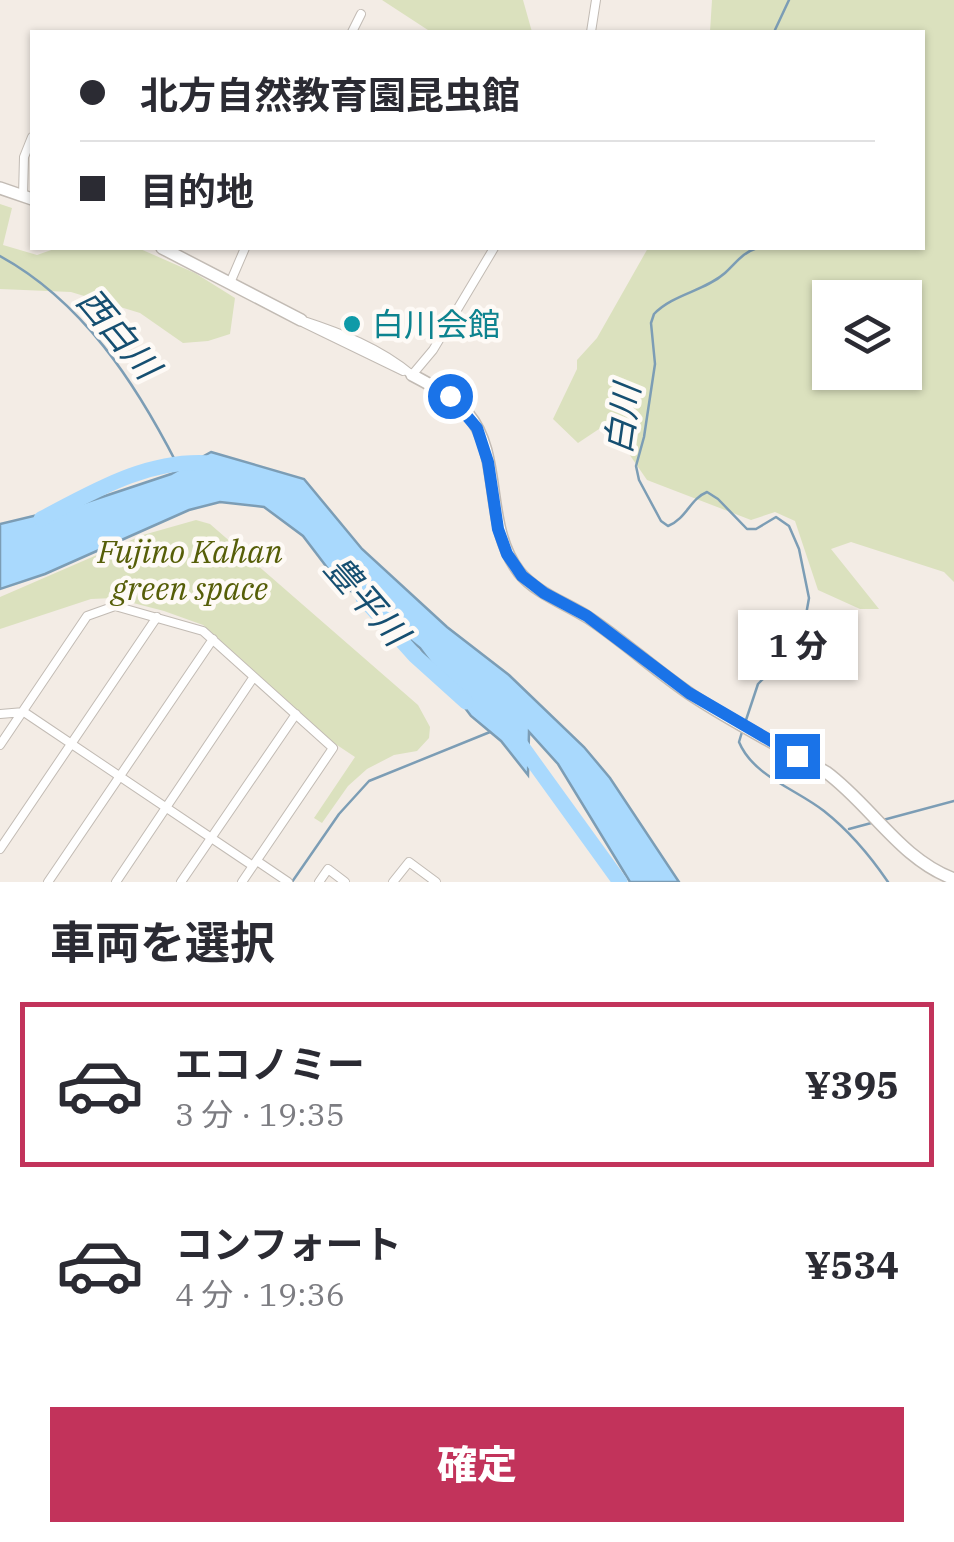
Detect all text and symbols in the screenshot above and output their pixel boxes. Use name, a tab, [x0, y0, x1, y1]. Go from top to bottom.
text: 北方自然教育園昆虫館	[140, 70, 520, 119]
text: 目的地	[140, 166, 254, 215]
water label: 西白川	[68, 278, 173, 391]
map controls	[812, 280, 922, 390]
button: layers	[812, 280, 922, 390]
place label: 白川会館	[372, 303, 500, 345]
marker: 白川会館	[341, 313, 363, 335]
route start	[428, 374, 473, 419]
water label: 白川	[594, 377, 650, 457]
park label: Fujino Kahan green space	[96, 530, 283, 609]
water label: 豊平川	[315, 545, 421, 658]
callout: 1 分	[737, 611, 857, 681]
text: 1 分	[769, 624, 827, 666]
route end	[775, 734, 820, 779]
text: 車両を選択	[50, 913, 275, 971]
text: エコノミー	[175, 1039, 365, 1088]
icon: car	[55, 1040, 145, 1130]
text: ¥395	[805, 1060, 899, 1109]
text: 3 分 · 19:35	[175, 1093, 345, 1135]
text: コンフォート	[175, 1219, 402, 1268]
icon: car	[55, 1220, 145, 1310]
text: ¥534	[805, 1240, 899, 1289]
text: 4 分 · 19:36	[175, 1273, 345, 1315]
button: 確定	[50, 1407, 904, 1522]

